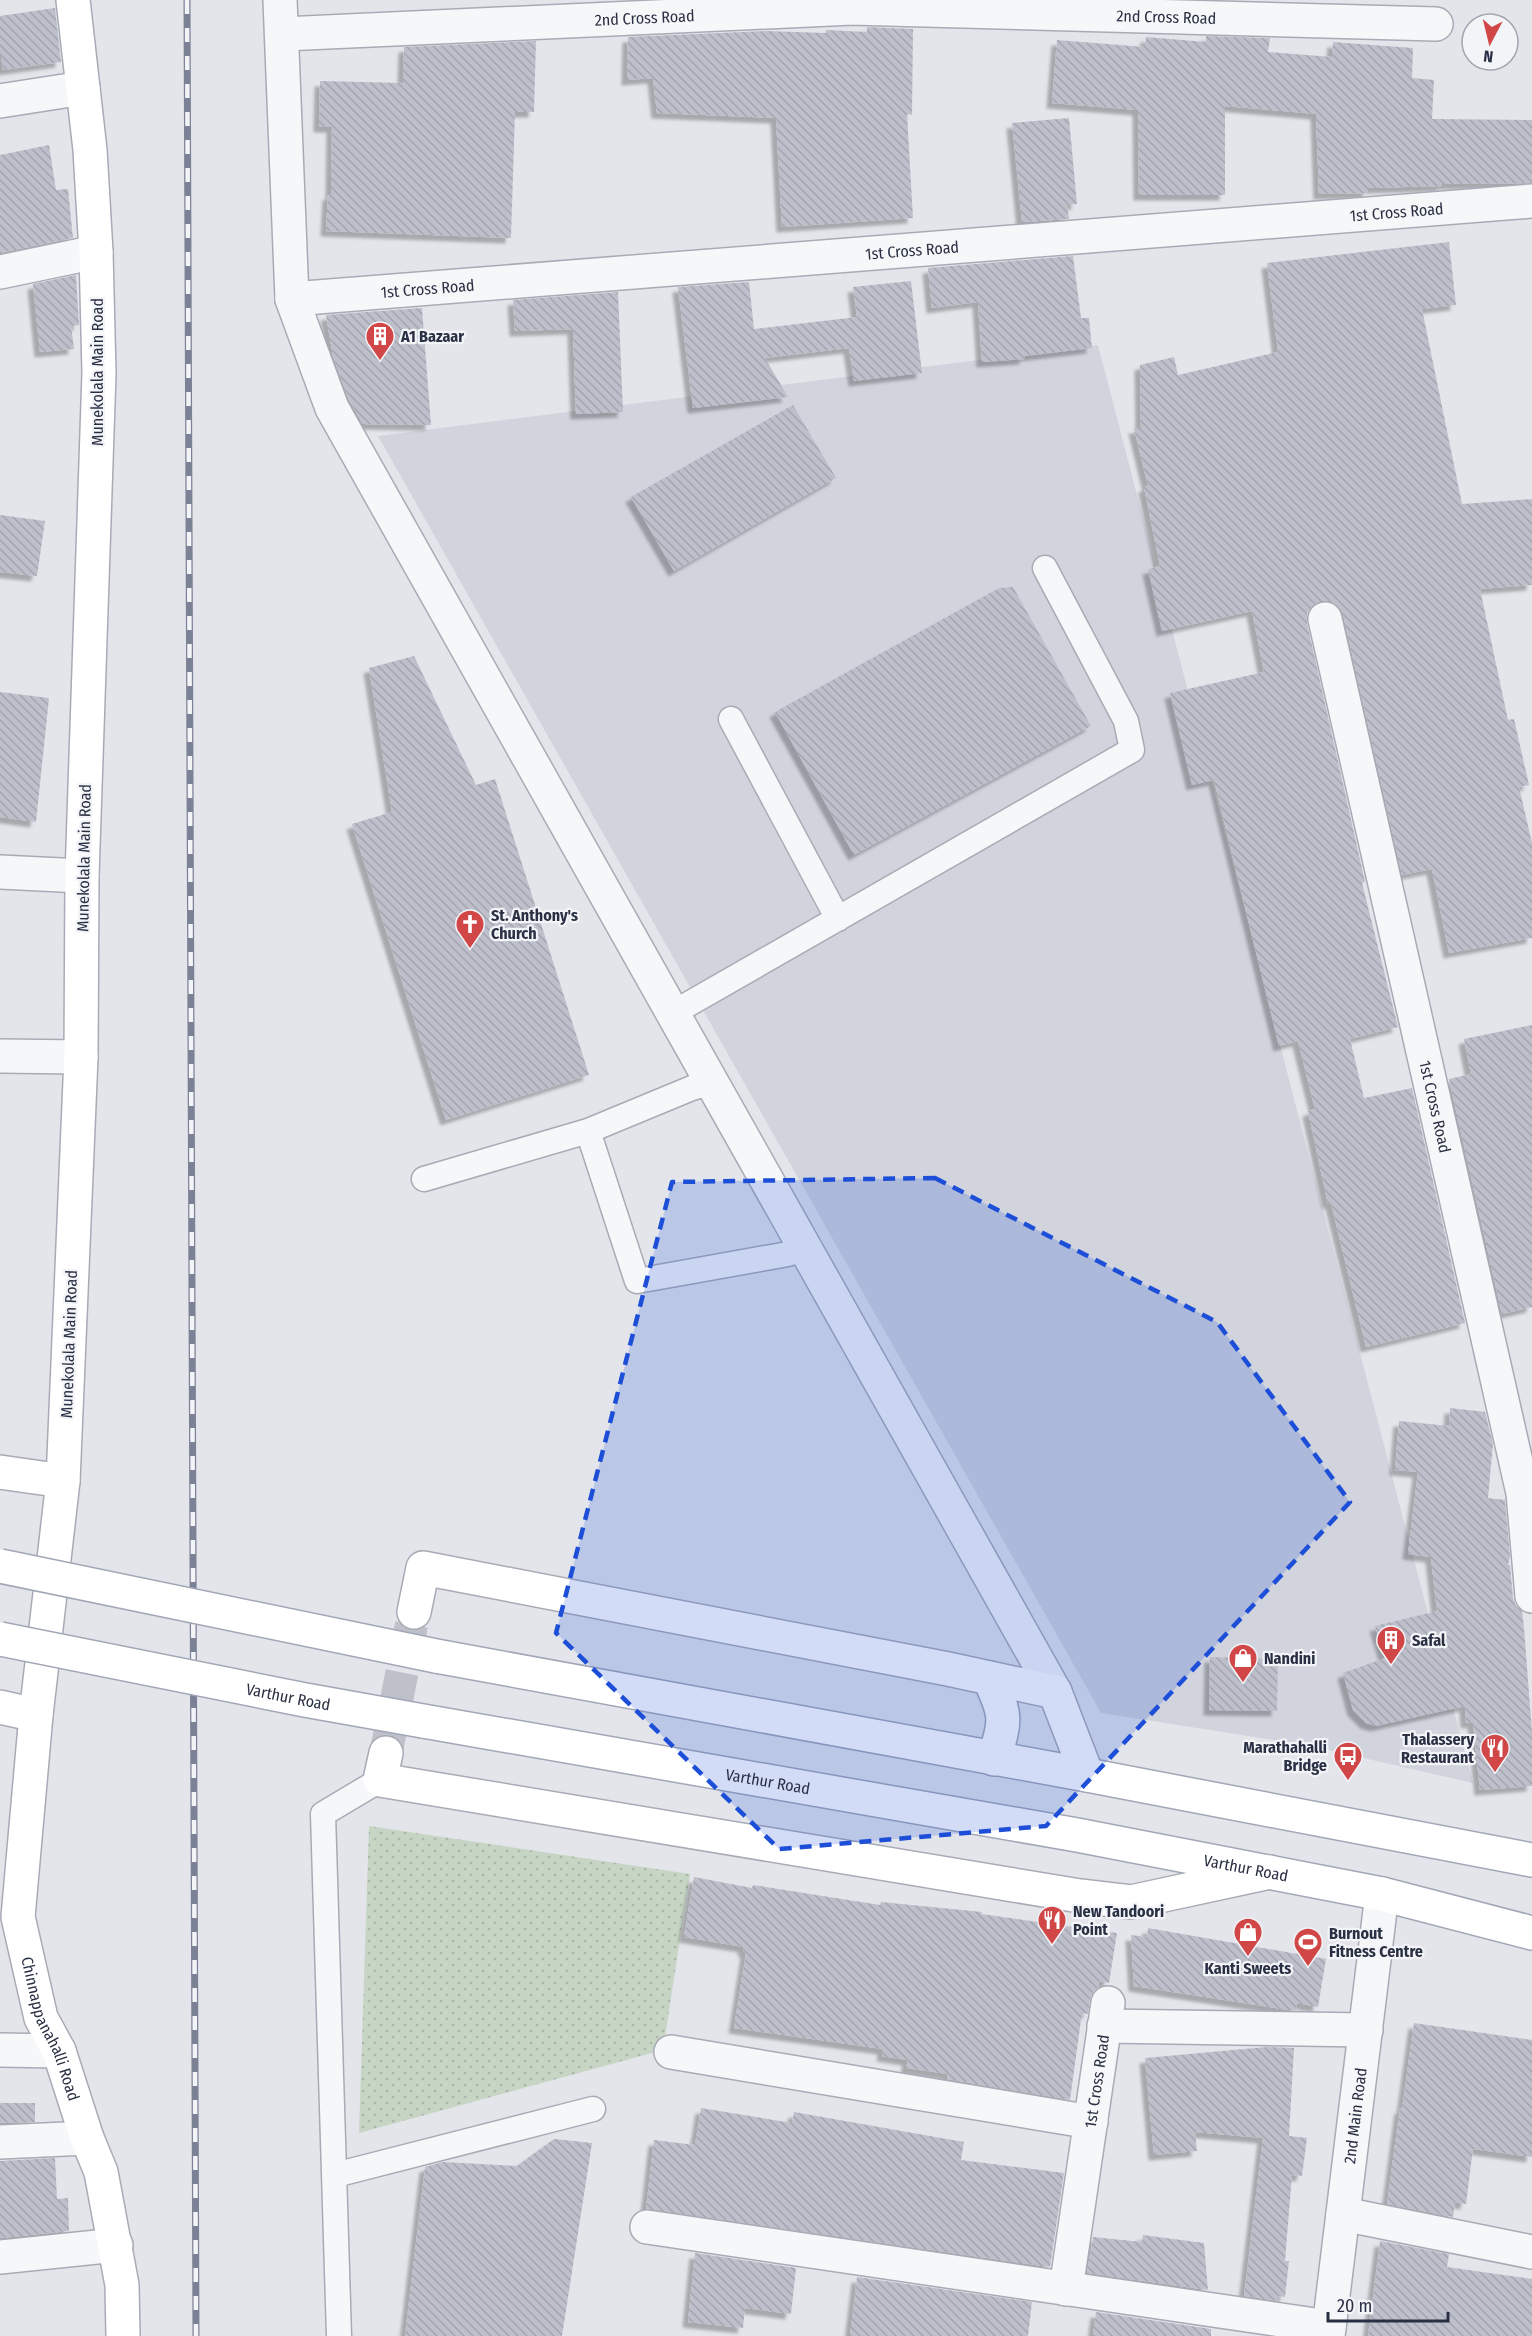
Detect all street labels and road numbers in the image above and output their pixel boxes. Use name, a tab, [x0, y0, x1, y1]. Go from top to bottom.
street label: 2nd Cross Road	[594, 6, 695, 29]
street label: 2nd Cross Road	[1116, 6, 1216, 27]
street label: 1st Cross Road	[1349, 199, 1444, 225]
street label: 1st Cross Road	[864, 237, 960, 263]
street label: 1st Cross Road	[380, 275, 475, 301]
street label: Munekolala Main Road	[88, 298, 107, 446]
street label: Munekolala Main Road	[73, 784, 95, 932]
street label: 1st Cross Road	[1416, 1059, 1455, 1155]
street label: Munekolala Main Road	[57, 1270, 81, 1418]
street label: Varthur Road	[244, 1679, 332, 1714]
street label: Varthur Road	[724, 1764, 812, 1798]
street label: Varthur Road	[1202, 1850, 1290, 1885]
street label: Chinnappanahalli Road	[18, 1955, 84, 2103]
street label: 1st Cross Road	[1080, 2033, 1113, 2129]
street label: 2nd Main Road	[1340, 2067, 1370, 2165]

